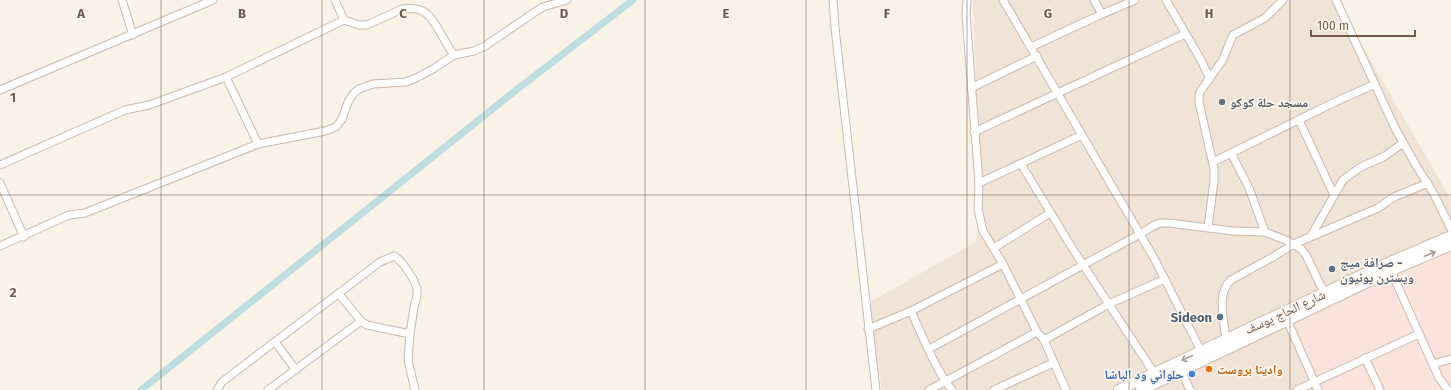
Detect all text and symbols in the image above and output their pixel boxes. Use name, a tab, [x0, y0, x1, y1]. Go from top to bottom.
text: A	[76, 6, 85, 21]
text: B	[238, 6, 246, 21]
text: C	[399, 6, 407, 21]
text: D	[560, 6, 569, 21]
text: E	[723, 6, 730, 21]
text: F	[884, 6, 891, 21]
text: G	[1044, 6, 1052, 21]
text: H	[1205, 6, 1213, 21]
scale bar	[1311, 12, 1415, 38]
text: 100 m	[1317, 19, 1349, 33]
text: 1	[10, 90, 16, 105]
place label: مسجد حلة كوكو	[1230, 95, 1308, 110]
marker: مسجد حلة كوكو	[1217, 97, 1227, 107]
one-way arrow	[1423, 250, 1435, 257]
place label: صرافة ميج - ويسترن يونيون	[1340, 255, 1414, 285]
marker: صرافة ميج - ويسترن يونيون	[1327, 264, 1337, 274]
text: 2	[10, 285, 17, 300]
street label: شارع الحاج يوسف	[1242, 287, 1329, 339]
place label: Sideon	[1171, 310, 1212, 325]
marker: Sideon	[1215, 312, 1225, 322]
one-way arrow	[1181, 355, 1193, 362]
place label: وادينا بروست	[1217, 362, 1283, 377]
marker: وادينا بروست	[1204, 364, 1214, 374]
place label: حلواني ود الباشا	[1105, 367, 1184, 385]
marker: حلواني ود الباشا	[1187, 369, 1197, 379]

